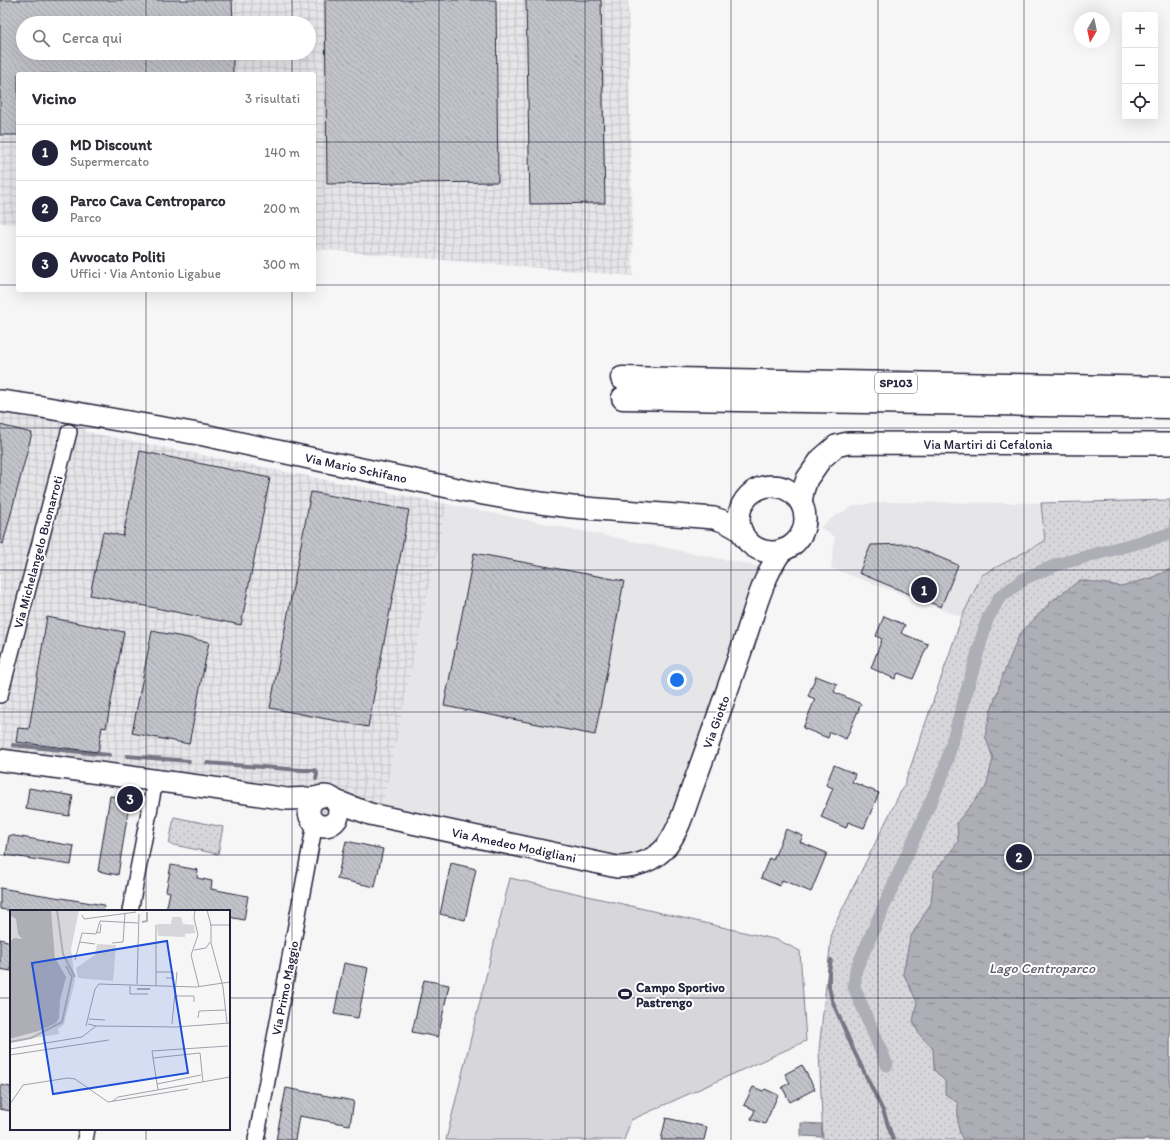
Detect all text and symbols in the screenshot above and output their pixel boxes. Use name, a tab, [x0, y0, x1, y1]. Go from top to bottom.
north arrow	[1074, 12, 1110, 48]
map controls	[1122, 12, 1158, 120]
button: +	[1122, 12, 1158, 48]
search box	[16, 16, 316, 60]
icon: search	[30, 27, 52, 49]
text: Cerca qui	[62, 29, 122, 47]
button: −	[1122, 48, 1158, 84]
button: locate	[1122, 84, 1158, 120]
text: Vicino	[32, 88, 76, 108]
text: 3 risultati	[245, 91, 300, 106]
text: MD Discount	[70, 136, 152, 154]
text: 1	[42, 145, 48, 160]
text: 140 m	[264, 145, 300, 160]
text: Supermercato	[70, 154, 149, 169]
text: Parco Cava Centroparco	[70, 192, 226, 210]
text: 2	[42, 201, 48, 216]
text: 200 m	[263, 201, 300, 216]
text: Parco	[70, 210, 101, 225]
text: Avvocato Politi	[70, 248, 165, 266]
text: 3	[41, 257, 49, 272]
text: 300 m	[263, 257, 300, 272]
text: Uffici · Via Antonio Ligabue	[70, 266, 221, 281]
road number: SP103	[875, 373, 917, 393]
street label: Via Martiri di Cefalonia	[924, 437, 1053, 452]
street label: Via Mario Schifano	[304, 450, 409, 486]
street label: Via Michelangelo Buonarroti	[10, 474, 66, 630]
pin: 1	[911, 575, 937, 605]
your location	[667, 670, 687, 690]
street label: Via Giotto	[700, 693, 733, 750]
pin: 3	[117, 784, 143, 814]
street label: Via Amedeo Modigliani	[450, 824, 578, 866]
pin: 2	[1006, 842, 1032, 872]
inset map	[10, 910, 230, 1130]
street label: Via Primo Maggio	[268, 939, 302, 1037]
water label: Lago Centroparco	[989, 960, 1096, 977]
place label: Campo Sportivo Pastrengo	[636, 980, 725, 1011]
sports icon: Campo Sportivo Pastrengo	[617, 986, 633, 1002]

